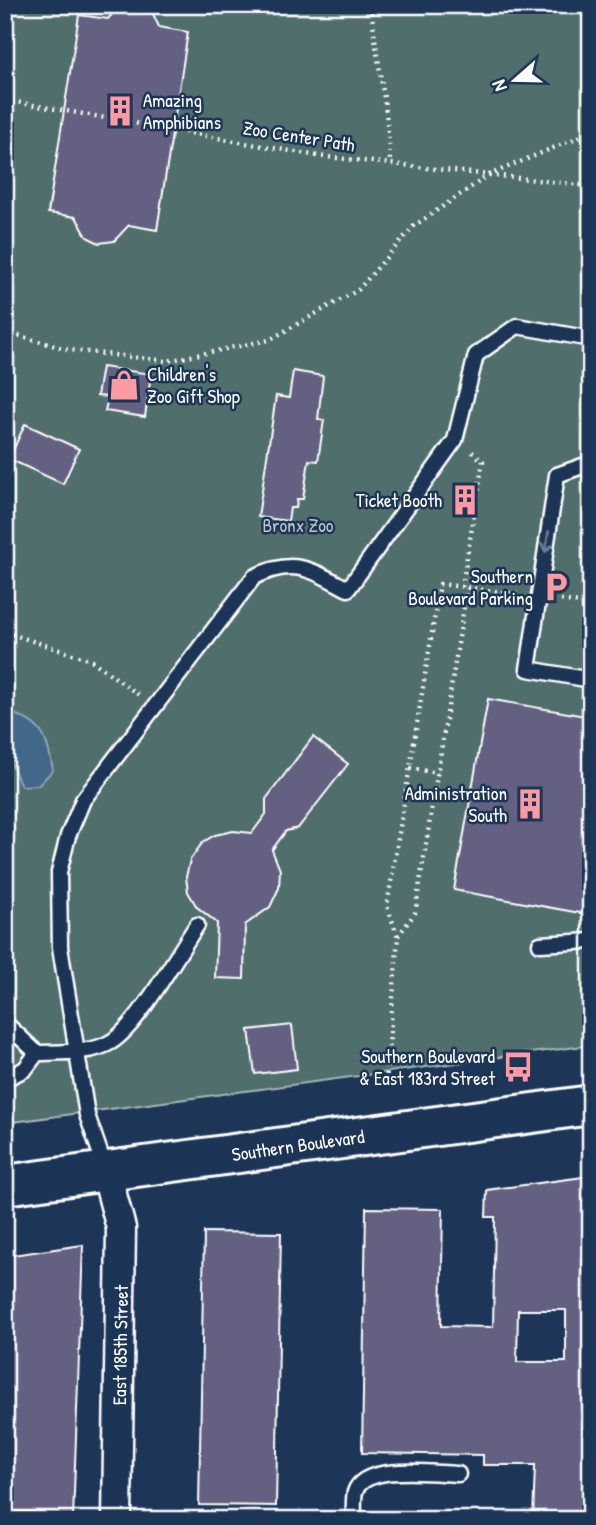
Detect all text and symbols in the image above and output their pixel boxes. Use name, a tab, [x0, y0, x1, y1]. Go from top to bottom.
north arrow	[480, 46, 550, 116]
text: N	[485, 77, 513, 95]
place label: Amazing Amphibians	[143, 87, 221, 135]
building icon: Amazing Amphibians	[103, 94, 137, 128]
street label: Zoo Center Path	[241, 114, 357, 158]
place label: Children's Zoo Gift Shop	[147, 361, 240, 409]
shop icon: Children's Zoo Gift Shop	[107, 368, 141, 402]
building icon: Ticket Booth	[448, 483, 482, 517]
place label: Ticket Booth	[356, 487, 442, 513]
park label: Bronx Zoo	[262, 512, 334, 538]
one-way arrow	[540, 531, 553, 553]
place label: Southern Boulevard Parking	[408, 563, 533, 611]
parking icon: Southern Boulevard Parking	[539, 570, 573, 604]
place label: Administration South	[405, 780, 507, 828]
building icon: Administration South	[513, 787, 547, 821]
place label: Southern Boulevard & East 183rd Street	[360, 1043, 496, 1091]
bus stop icon: Southern Boulevard & East 183rd Street	[501, 1050, 535, 1084]
street label: Southern Boulevard	[230, 1123, 367, 1167]
street label: East 185th Street	[106, 1284, 134, 1405]

